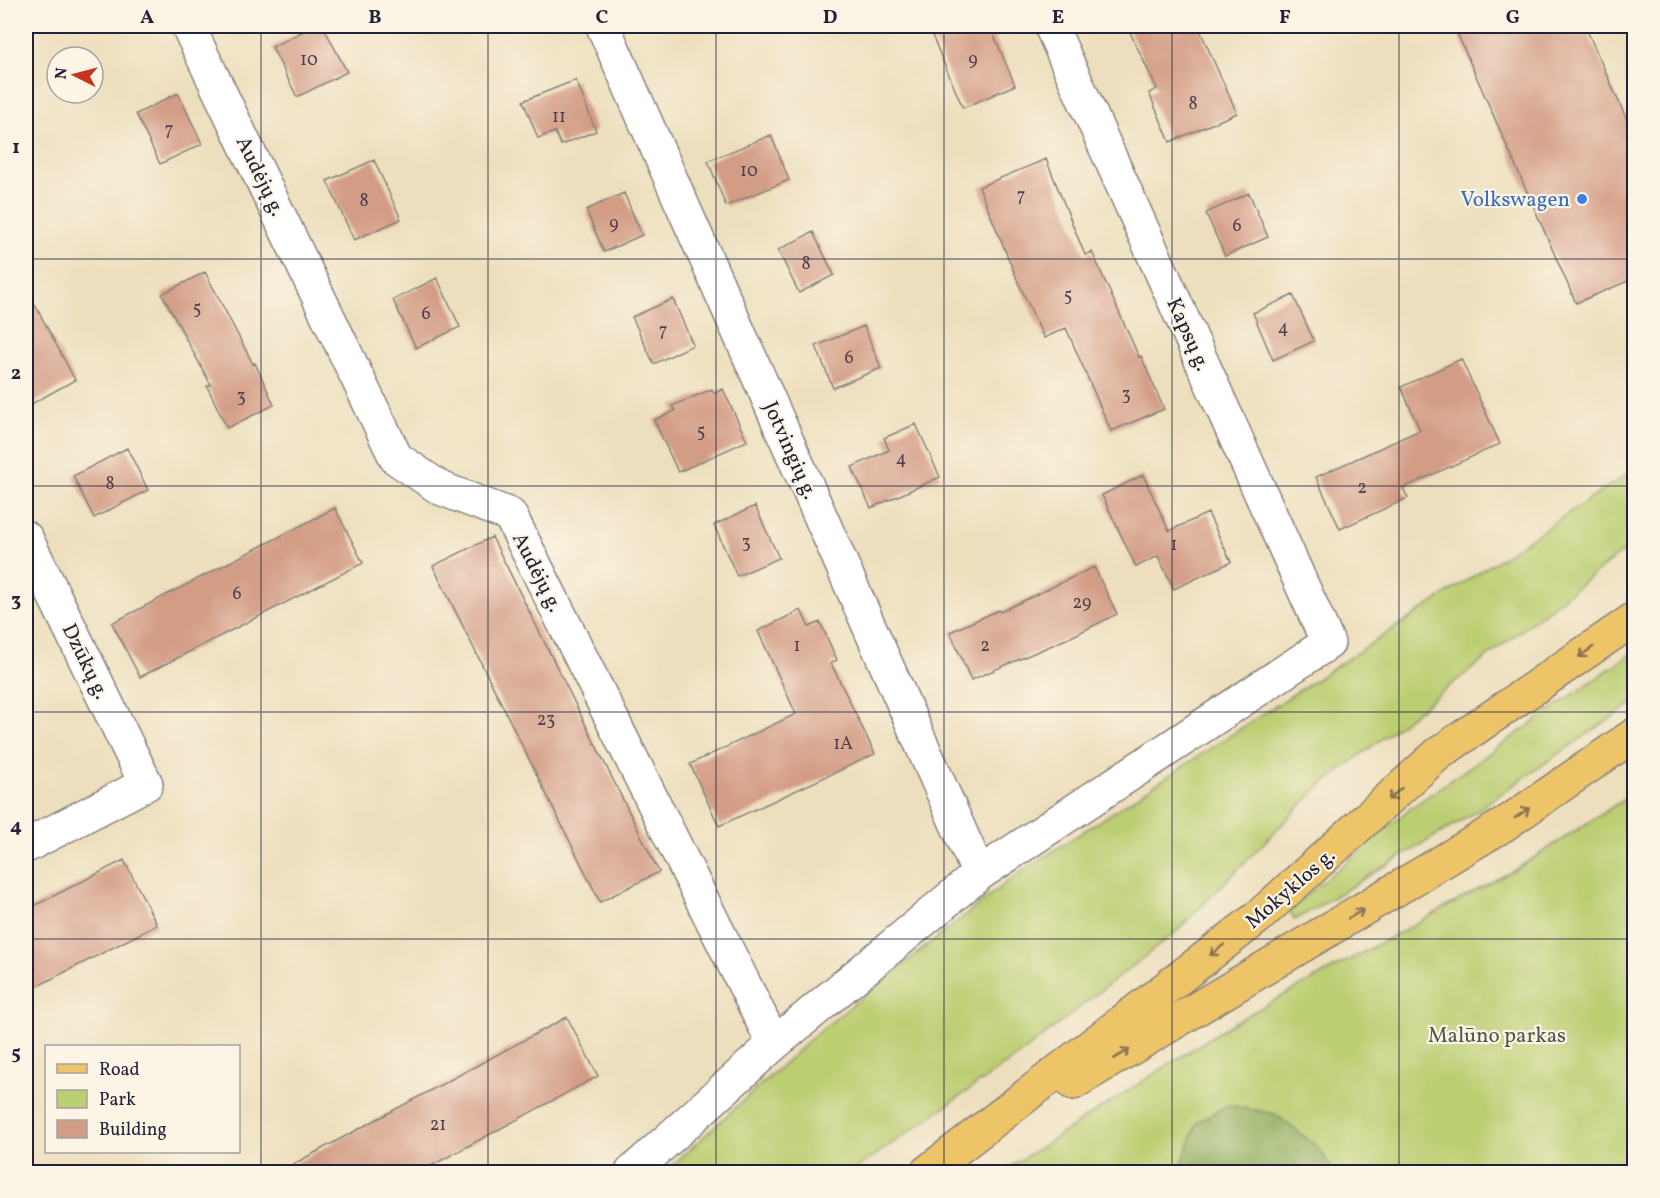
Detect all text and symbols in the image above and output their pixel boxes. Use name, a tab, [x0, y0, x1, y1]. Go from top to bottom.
text: A	[140, 4, 154, 32]
text: B	[368, 4, 382, 32]
text: C	[596, 4, 609, 32]
text: D	[823, 4, 837, 32]
text: E	[1052, 4, 1064, 32]
text: F	[1279, 4, 1291, 32]
text: G	[1506, 4, 1520, 32]
north arrow	[45, 45, 105, 105]
house number: 10	[300, 48, 318, 73]
house number: 9	[968, 48, 978, 73]
text: N	[51, 66, 74, 81]
house number: 8	[1188, 92, 1198, 117]
house number: 11	[552, 105, 566, 130]
house number: 7	[165, 118, 173, 143]
street label: Audėjų g.	[228, 132, 291, 222]
text: 1	[12, 134, 20, 162]
house number: 10	[740, 159, 758, 184]
house number: 7	[1017, 184, 1025, 209]
place label: Volkswagen	[1460, 186, 1570, 215]
house number: 8	[359, 189, 369, 214]
marker: Volkswagen	[1575, 192, 1589, 206]
house number: 9	[609, 212, 619, 237]
house number: 6	[1232, 214, 1242, 239]
house number: 8	[801, 252, 811, 277]
house number: 5	[1064, 284, 1072, 309]
street label: Kapsų g.	[1159, 293, 1217, 376]
house number: 5	[193, 297, 201, 322]
house number: 6	[421, 302, 431, 327]
house number: 4	[1278, 316, 1288, 341]
house number: 7	[659, 319, 667, 344]
house number: 6	[844, 346, 854, 371]
text: 2	[11, 360, 21, 388]
house number: 3	[1121, 383, 1131, 408]
house number: 3	[236, 385, 246, 410]
street label: Jotvingių g.	[755, 397, 824, 504]
house number: 5	[697, 420, 705, 445]
house number: 4	[896, 447, 906, 472]
house number: 8	[105, 472, 115, 497]
house number: 2	[1357, 476, 1367, 501]
street label: Audėjų g.	[504, 528, 569, 617]
house number: 3	[741, 531, 751, 556]
house number: 1	[1171, 533, 1177, 558]
house number: 6	[232, 582, 242, 607]
text: 3	[11, 587, 21, 615]
house number: 29	[1073, 591, 1091, 616]
street label: Dzūkų g.	[54, 619, 115, 704]
house number: 1	[794, 634, 800, 659]
house number: 2	[980, 634, 990, 659]
one-way arrow	[1579, 646, 1595, 658]
house number: 23	[537, 708, 555, 733]
house number: 1A	[833, 732, 853, 757]
one-way arrow	[1388, 786, 1403, 800]
one-way arrow	[1513, 807, 1530, 819]
text: 4	[10, 813, 22, 841]
street label: Mokyklos g.	[1240, 842, 1342, 936]
one-way arrow	[1347, 907, 1364, 919]
one-way arrow	[1209, 943, 1225, 956]
park label: Malūno parkas	[1428, 1022, 1566, 1051]
text: 5	[11, 1040, 21, 1068]
legend	[45, 1045, 240, 1153]
one-way arrow	[1113, 1047, 1130, 1059]
text: Road	[99, 1058, 140, 1083]
text: Park	[99, 1088, 136, 1113]
house number: 21	[430, 1113, 446, 1138]
text: Building	[99, 1118, 167, 1143]

